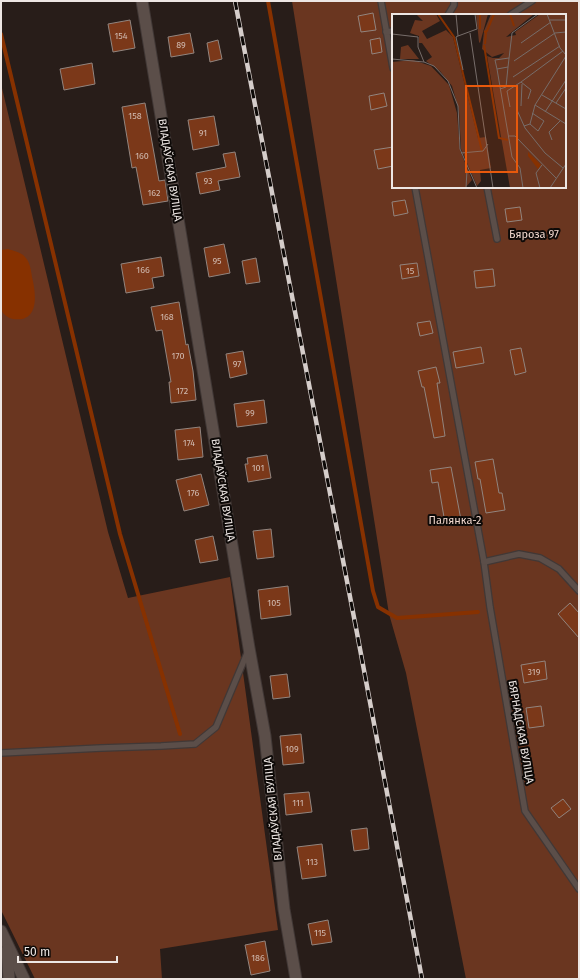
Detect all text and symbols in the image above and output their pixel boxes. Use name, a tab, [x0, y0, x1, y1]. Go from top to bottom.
inset map	[392, 14, 566, 188]
house number: 154	[114, 31, 128, 41]
house number: 89	[176, 40, 186, 50]
house number: 158	[128, 111, 142, 121]
street label: ВЛАДАЎСКАЯ ВУЛІЦА	[155, 118, 186, 223]
house number: 91	[199, 128, 207, 138]
house number: 160	[135, 151, 149, 161]
house number: 93	[203, 176, 213, 186]
house number: 162	[147, 188, 161, 198]
park label: Бяроза 97	[509, 228, 559, 241]
house number: 95	[212, 256, 222, 266]
house number: 166	[136, 265, 150, 275]
house number: 15	[406, 266, 415, 276]
house number: 168	[160, 312, 174, 322]
house number: 170	[172, 351, 184, 361]
house number: 97	[233, 359, 241, 369]
house number: 172	[176, 386, 188, 396]
house number: 99	[245, 408, 255, 418]
house number: 174	[183, 438, 195, 448]
street label: ВЛАДАЎСКАЯ ВУЛІЦА	[208, 438, 239, 543]
house number: 101	[252, 463, 264, 473]
house number: 176	[187, 488, 199, 498]
park label: Палянка-2	[429, 514, 481, 527]
house number: 105	[267, 598, 281, 608]
house number: 319	[528, 667, 541, 677]
street label: БЯРНАДСКАЯ ВУЛІЦА	[506, 679, 537, 785]
house number: 109	[285, 744, 299, 754]
street label: ВЛАДАЎСКАЯ ВУЛІЦА	[260, 756, 285, 861]
house number: 111	[292, 798, 304, 808]
house number: 113	[306, 857, 318, 867]
house number: 115	[314, 928, 327, 938]
scale bar	[18, 938, 117, 964]
text: 50 m	[24, 945, 50, 959]
house number: 186	[251, 953, 265, 963]

